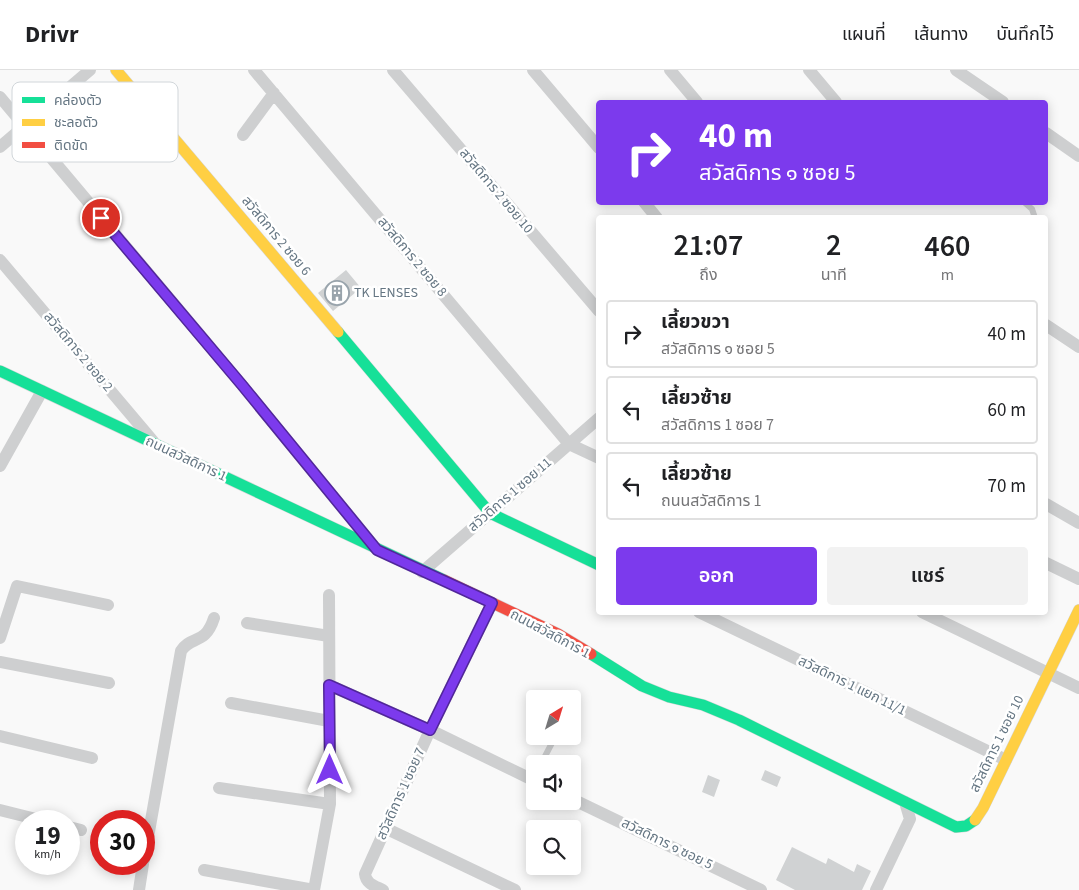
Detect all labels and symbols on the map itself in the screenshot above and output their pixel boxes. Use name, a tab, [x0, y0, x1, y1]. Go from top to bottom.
legend	[12, 82, 178, 162]
text: คล่องตัว	[54, 91, 102, 111]
text: ชะลอตัว	[54, 113, 98, 133]
text: ติดขัด	[54, 136, 88, 156]
street label: สวัสดิการ 2 ซอย 10	[454, 144, 538, 238]
street label: สวัสดิการ 2 ซอย 6	[237, 192, 315, 280]
pin	[80, 197, 122, 239]
street label: สวัสดิการ 2 ซอย 8	[373, 213, 451, 301]
building icon: TK LENSES	[324, 280, 350, 306]
place label: TK LENSES	[354, 283, 418, 303]
street label: สวัสดิการ 2 ซอย 2	[39, 308, 117, 396]
street label: ถนนสวัสดิการ 1	[142, 431, 230, 487]
street label: สวัวดิการ 1 ซอย 11	[464, 453, 556, 537]
street label: ถนนสวัสดิการ 1	[507, 605, 593, 663]
street label: สวัสดิการ 1 แยก 11/1	[795, 651, 909, 721]
north arrow	[526, 690, 581, 745]
street label: สวัสดิการ 1 ซอย 10	[965, 692, 1029, 796]
position arrow	[303, 743, 355, 795]
street label: สวัสดิการ 1 ซอย 7	[372, 745, 430, 843]
speed limit sign: 30	[90, 810, 155, 875]
street label: สวัสดิการ ๑ ซอย 5	[618, 813, 716, 875]

